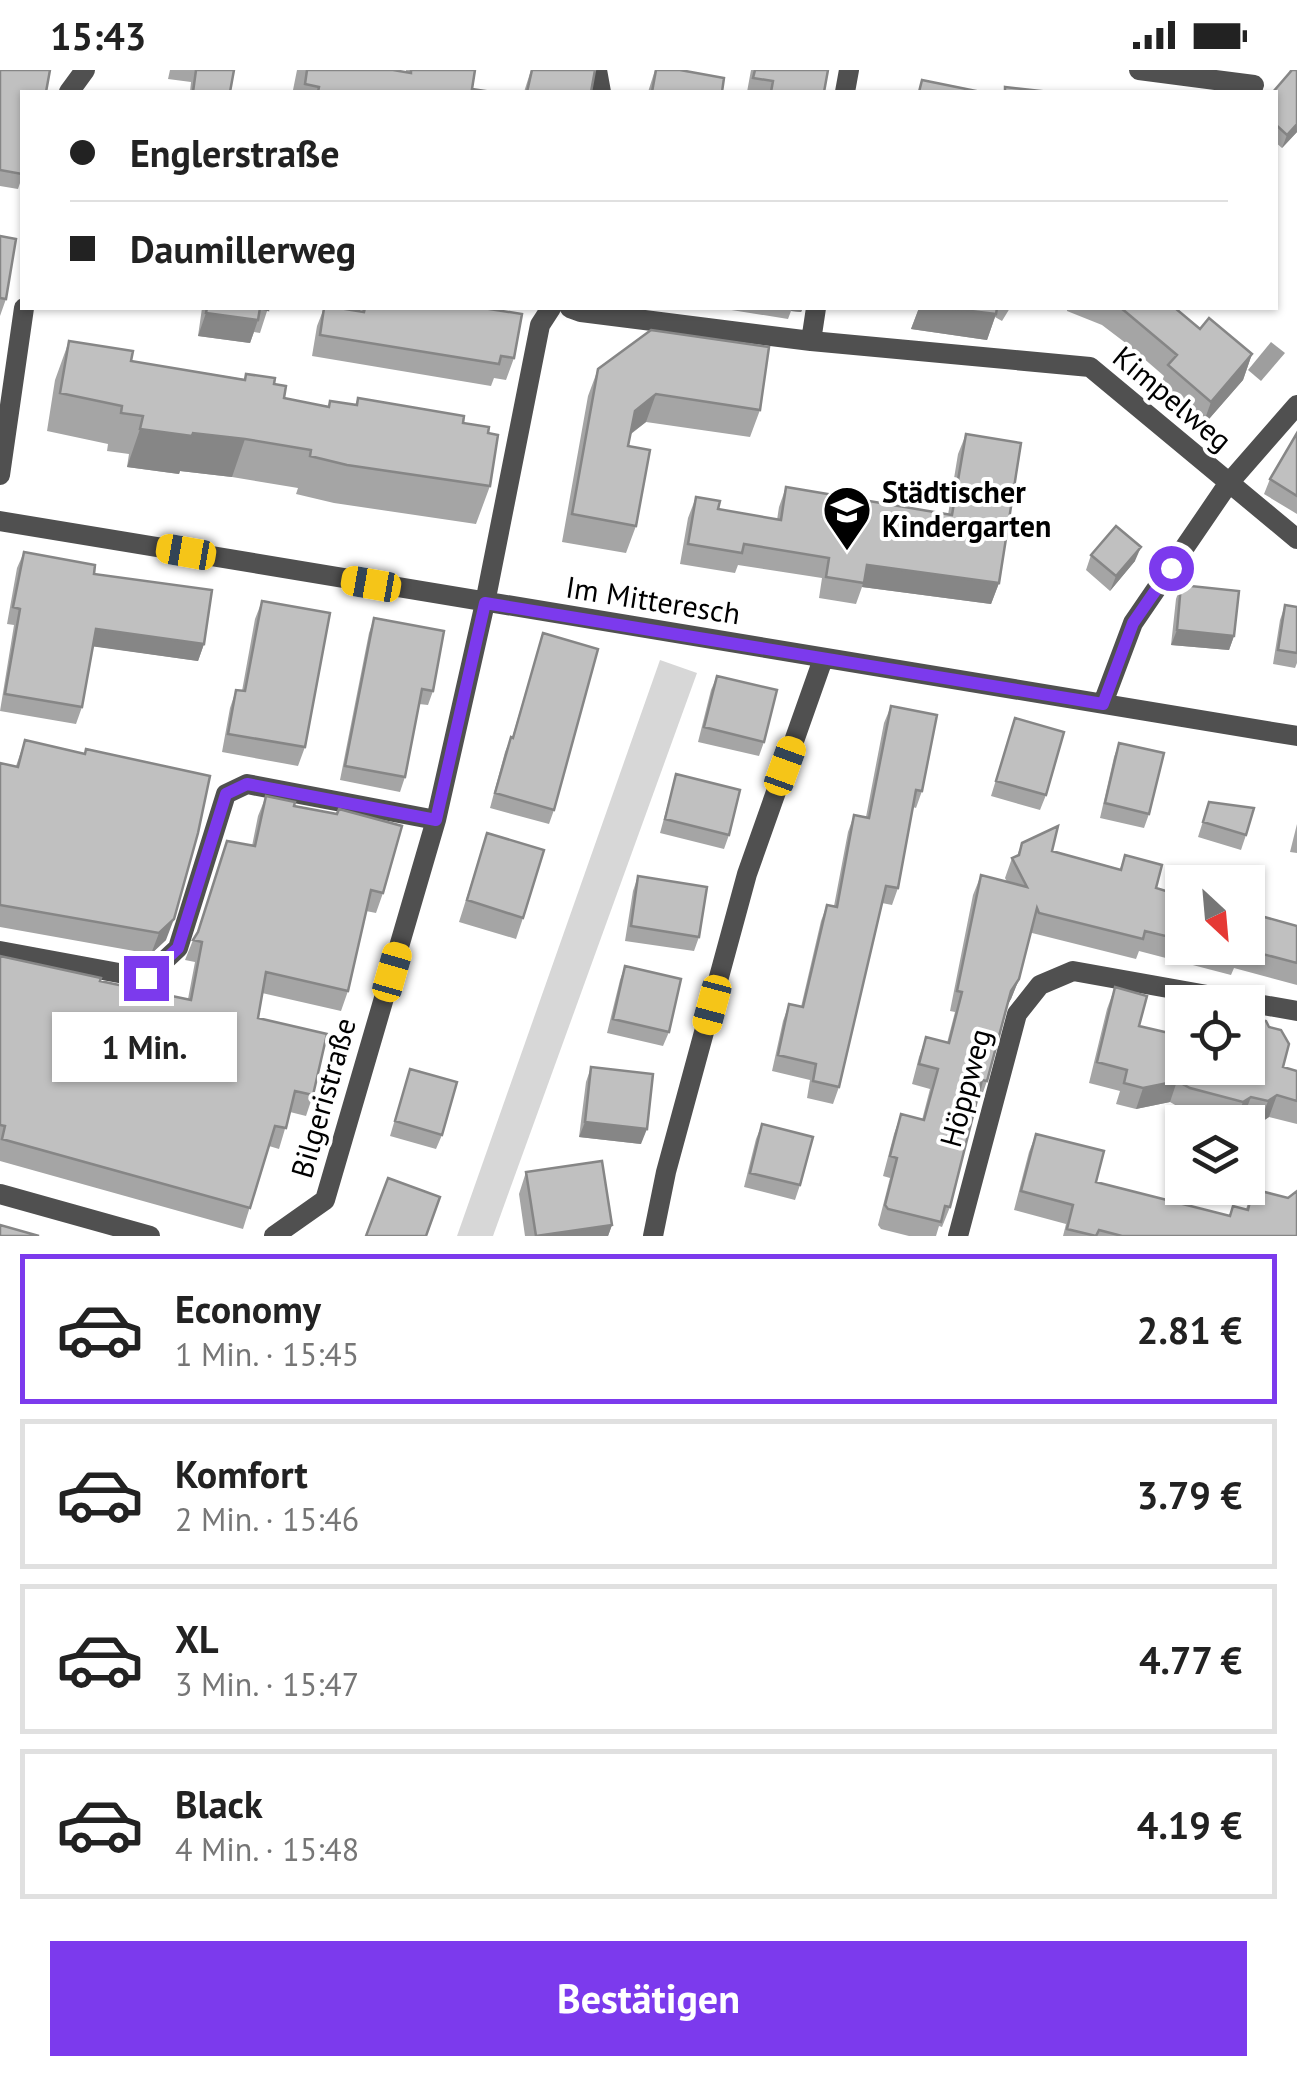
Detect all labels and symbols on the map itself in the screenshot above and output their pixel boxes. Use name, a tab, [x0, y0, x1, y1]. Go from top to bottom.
street label: Kimpelweg	[1105, 337, 1241, 459]
place label: Städtischer Kindergarten	[882, 472, 1051, 545]
school or university icon: Städtischer Kindergarten	[821, 484, 873, 552]
car	[154, 532, 218, 572]
route start	[1149, 546, 1194, 591]
car	[339, 564, 403, 604]
street label: Im Mitteresch	[563, 566, 743, 633]
car	[761, 733, 809, 799]
north arrow	[1165, 865, 1265, 965]
car	[369, 939, 415, 1005]
route end	[124, 956, 169, 1001]
car	[690, 972, 734, 1038]
callout: 1 Min.	[54, 1013, 238, 1083]
street label: Bilgeristraße	[281, 1013, 364, 1182]
street label: Höppweg	[930, 1024, 999, 1151]

